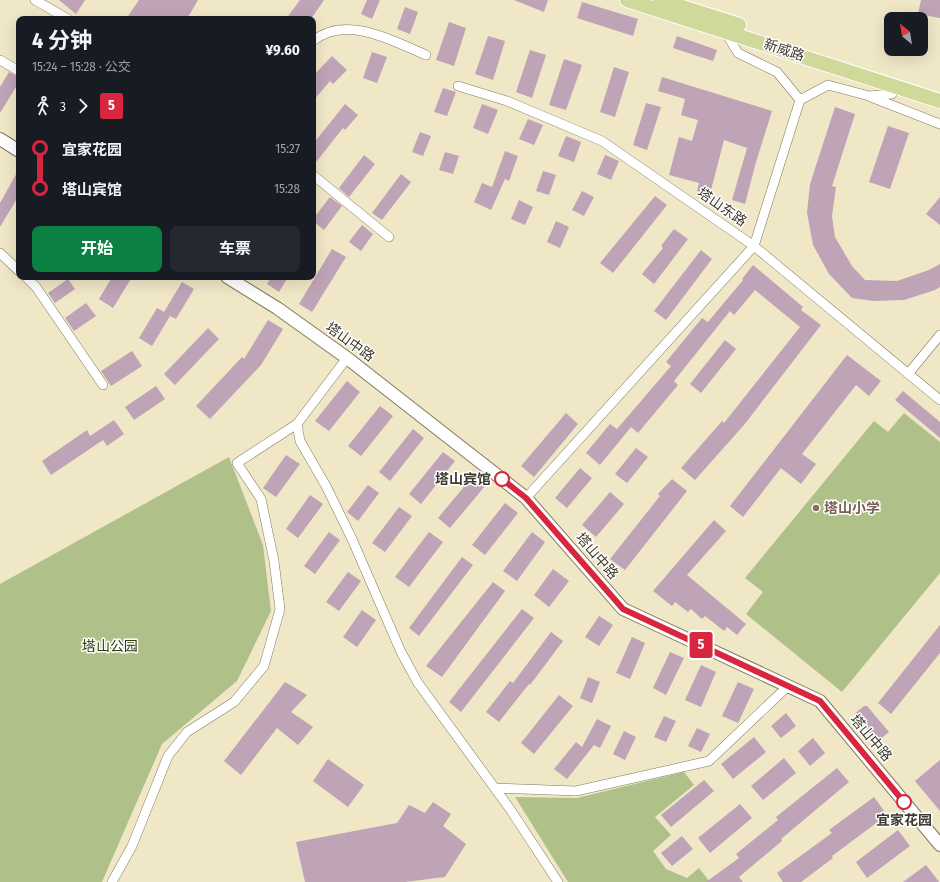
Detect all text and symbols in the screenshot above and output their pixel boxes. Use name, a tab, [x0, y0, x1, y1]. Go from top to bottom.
north arrow	[884, 12, 928, 56]
map controls	[884, 12, 928, 56]
text: 4 分钟	[32, 27, 92, 54]
street label: 新威路	[761, 35, 807, 65]
text: ¥9.60	[265, 41, 300, 59]
text: 15:24 – 15:28 · 公交	[32, 59, 131, 74]
icon: walk	[32, 95, 54, 117]
icon: forward	[72, 95, 94, 117]
text: 5	[108, 97, 115, 114]
text: 3	[60, 99, 66, 114]
text: 宜家花园	[62, 141, 122, 159]
text: 15:27	[275, 141, 300, 156]
text: 塔山宾馆	[62, 181, 122, 199]
text: 15:28	[274, 181, 300, 196]
street label: 塔山东路	[694, 184, 750, 230]
button: 开始	[32, 226, 162, 272]
button: 车票	[170, 226, 300, 272]
street label: 塔山中路	[322, 319, 378, 365]
place label: 塔山宾馆	[435, 471, 491, 488]
marker: 塔山宾馆	[494, 471, 510, 487]
place label: 塔山小学	[824, 500, 880, 517]
marker: 塔山小学	[811, 503, 821, 513]
street label: 塔山中路	[572, 529, 622, 583]
line badge: 5	[688, 632, 714, 658]
text: 5	[698, 636, 704, 653]
park label: 塔山公园	[82, 638, 138, 655]
street label: 塔山中路	[846, 711, 896, 765]
marker: 宜家花园	[896, 794, 912, 810]
place label: 宜家花园	[876, 812, 932, 829]

